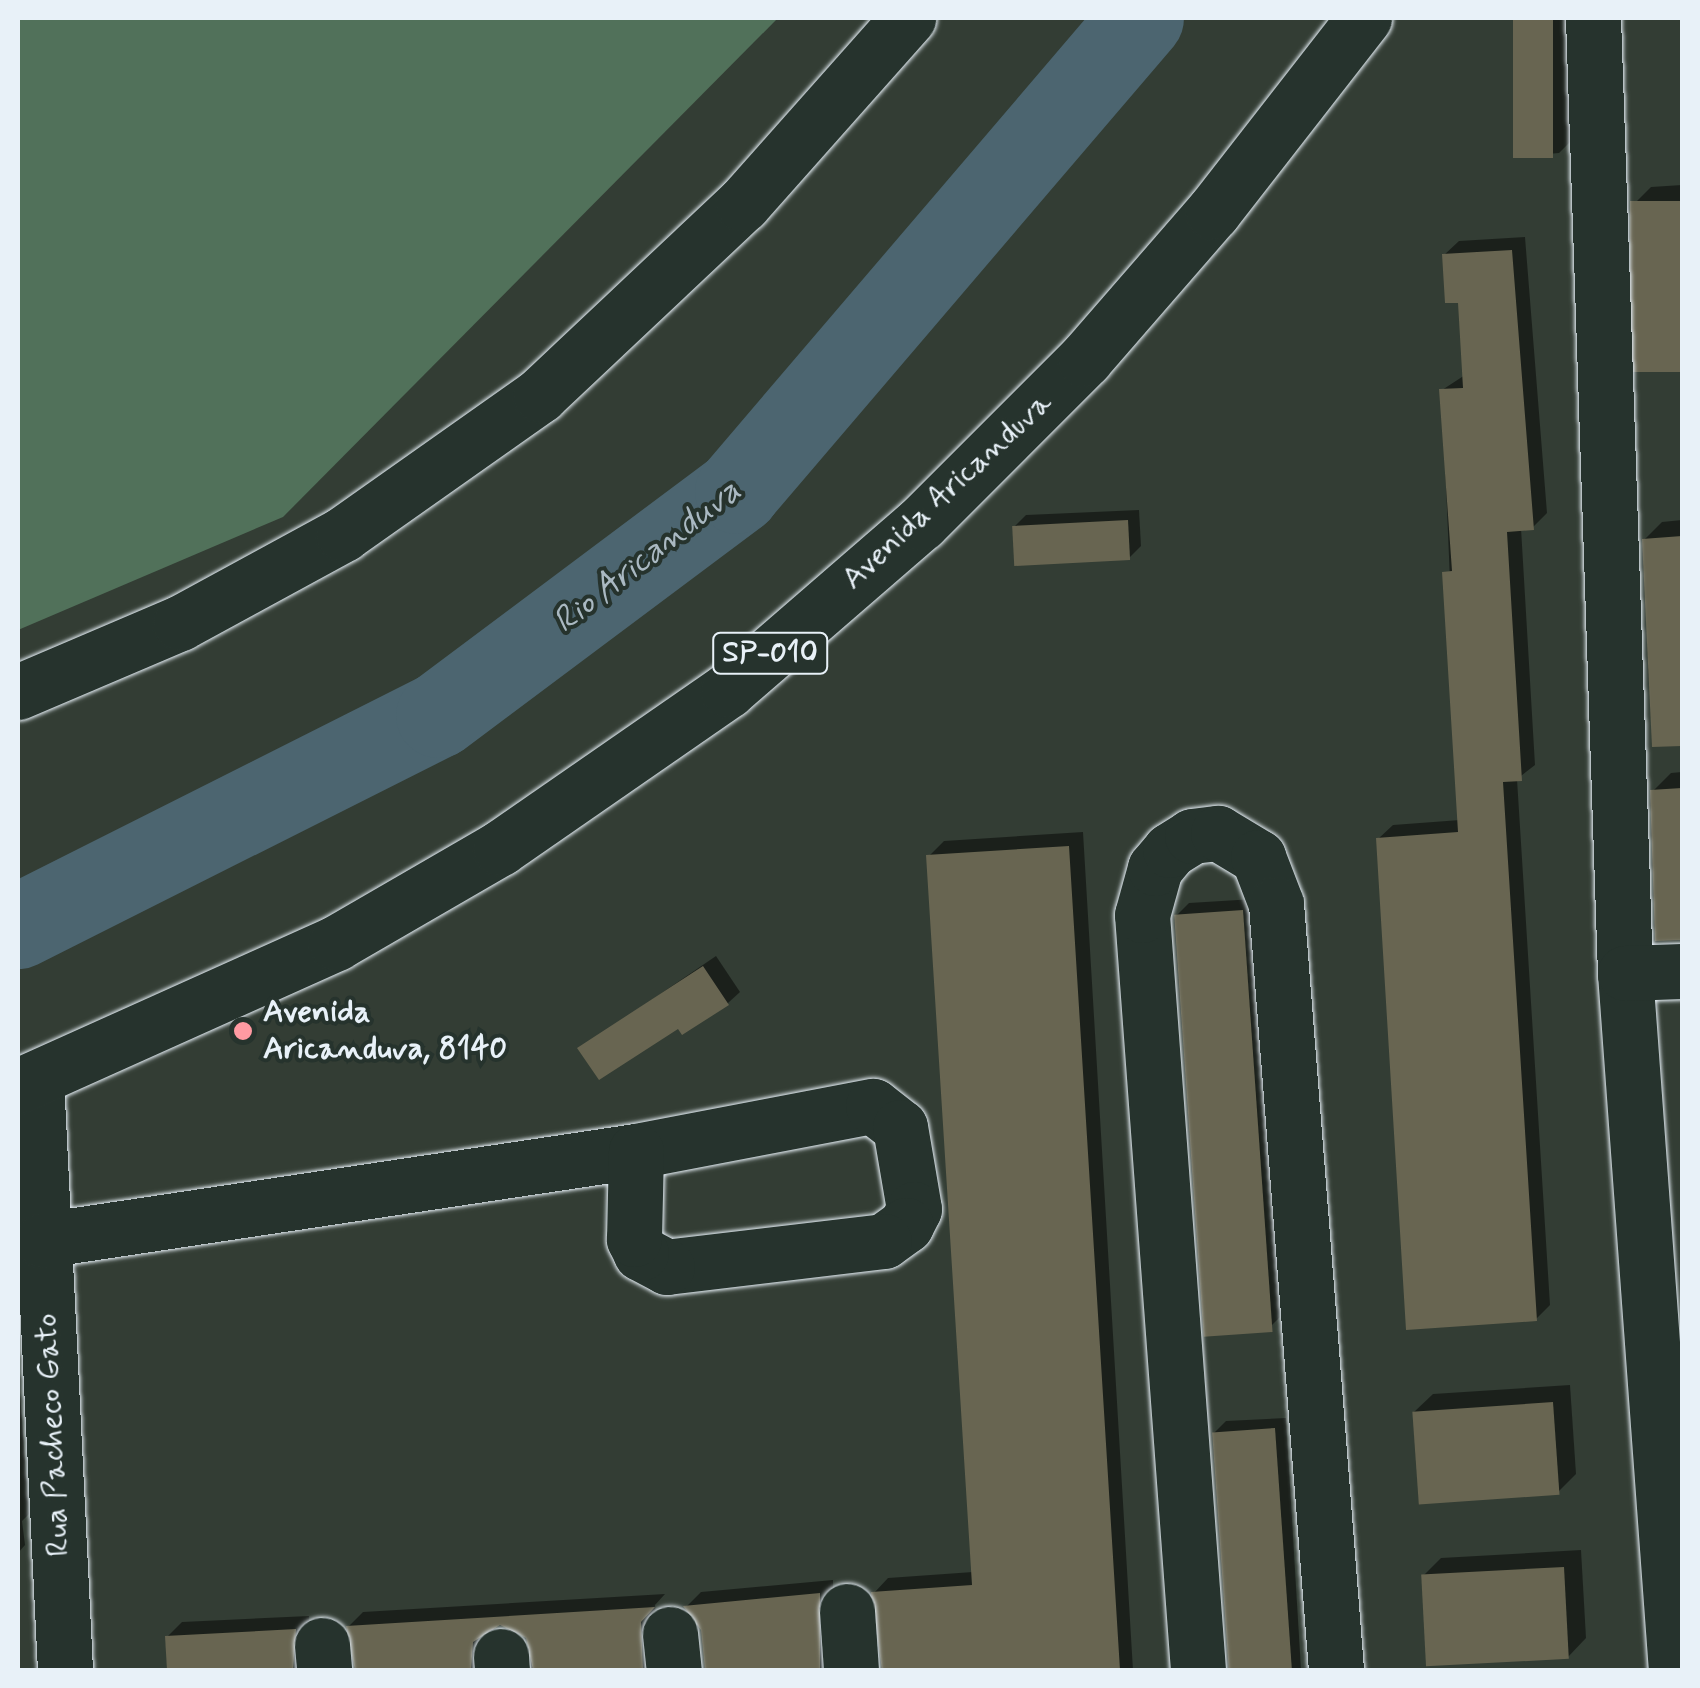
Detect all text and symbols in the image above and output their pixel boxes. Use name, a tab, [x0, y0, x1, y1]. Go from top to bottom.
street label: Avenida Aricanduva	[833, 383, 1061, 599]
water label: Rio Aricanduva	[545, 470, 749, 642]
road number: SP-010	[710, 628, 830, 678]
place label: Avenida Aricanduva, 8140	[263, 994, 507, 1069]
marker: Avenida Aricanduva, 8140	[232, 1020, 254, 1042]
street label: Rua Pacheco Gato	[28, 1319, 78, 1551]

